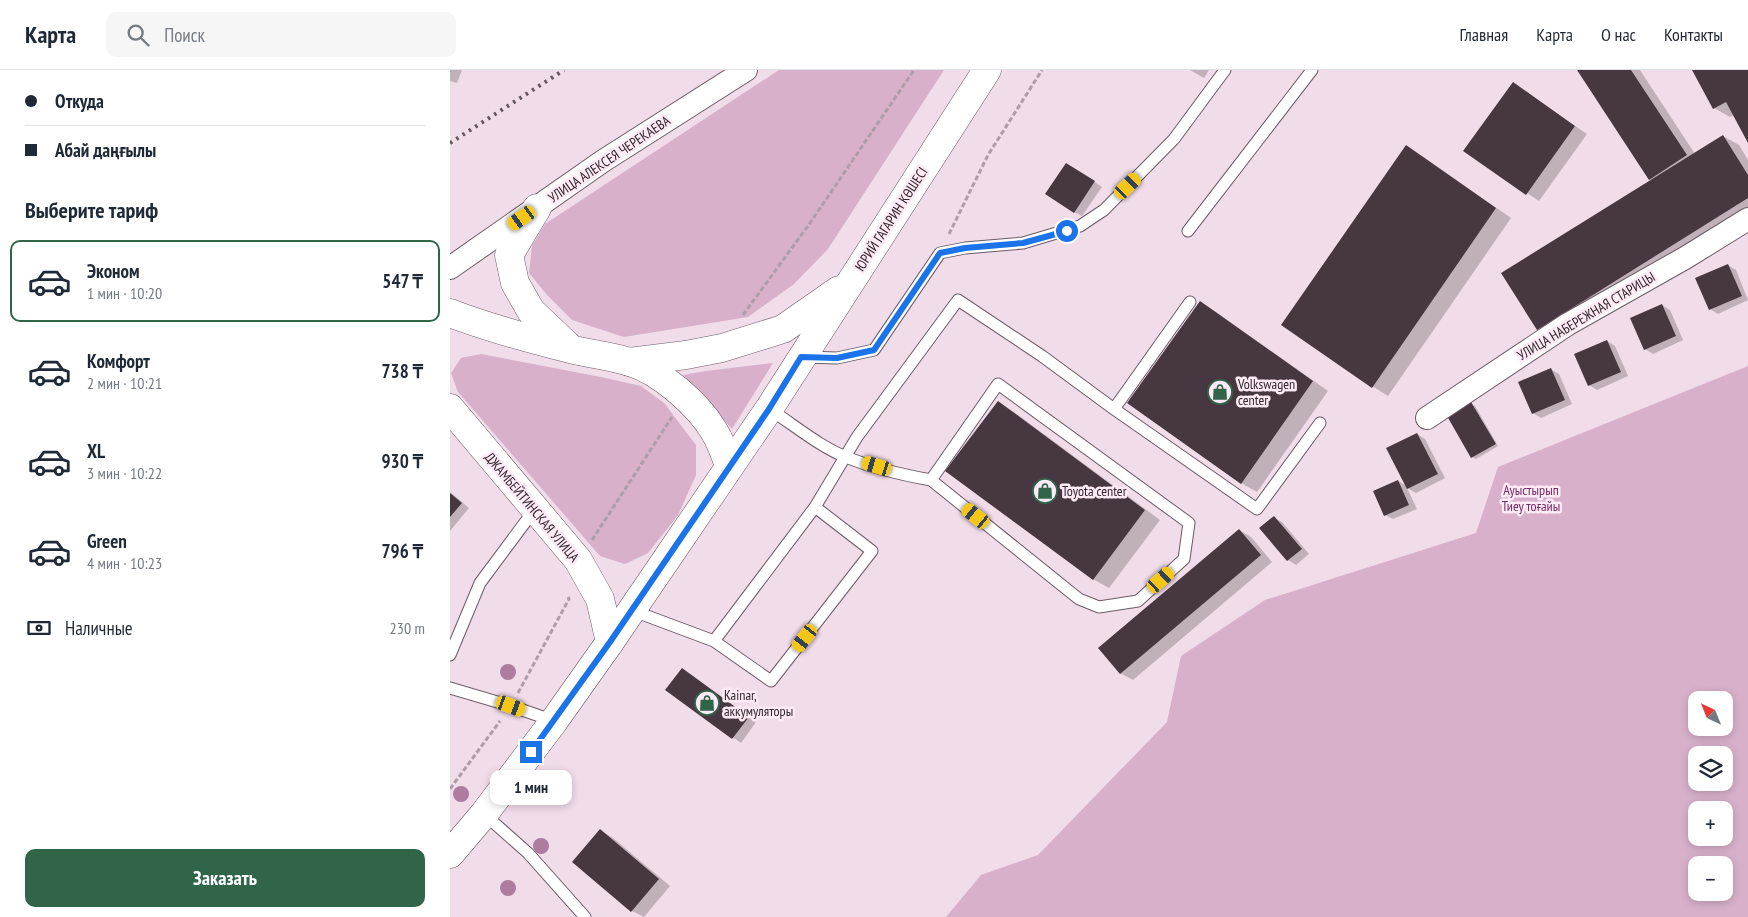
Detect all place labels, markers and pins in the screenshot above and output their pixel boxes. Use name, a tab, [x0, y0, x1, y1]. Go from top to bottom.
place label: Volkswagen center	[1237, 375, 1295, 409]
shop icon: Volkswagen center	[1207, 379, 1233, 405]
shop icon: Toyota center	[1032, 478, 1058, 504]
place label: Toyota center	[1062, 482, 1127, 500]
place label: Kainar, аккумуляторы	[724, 686, 793, 720]
shop icon: Kainar, аккумуляторы	[694, 690, 720, 716]

